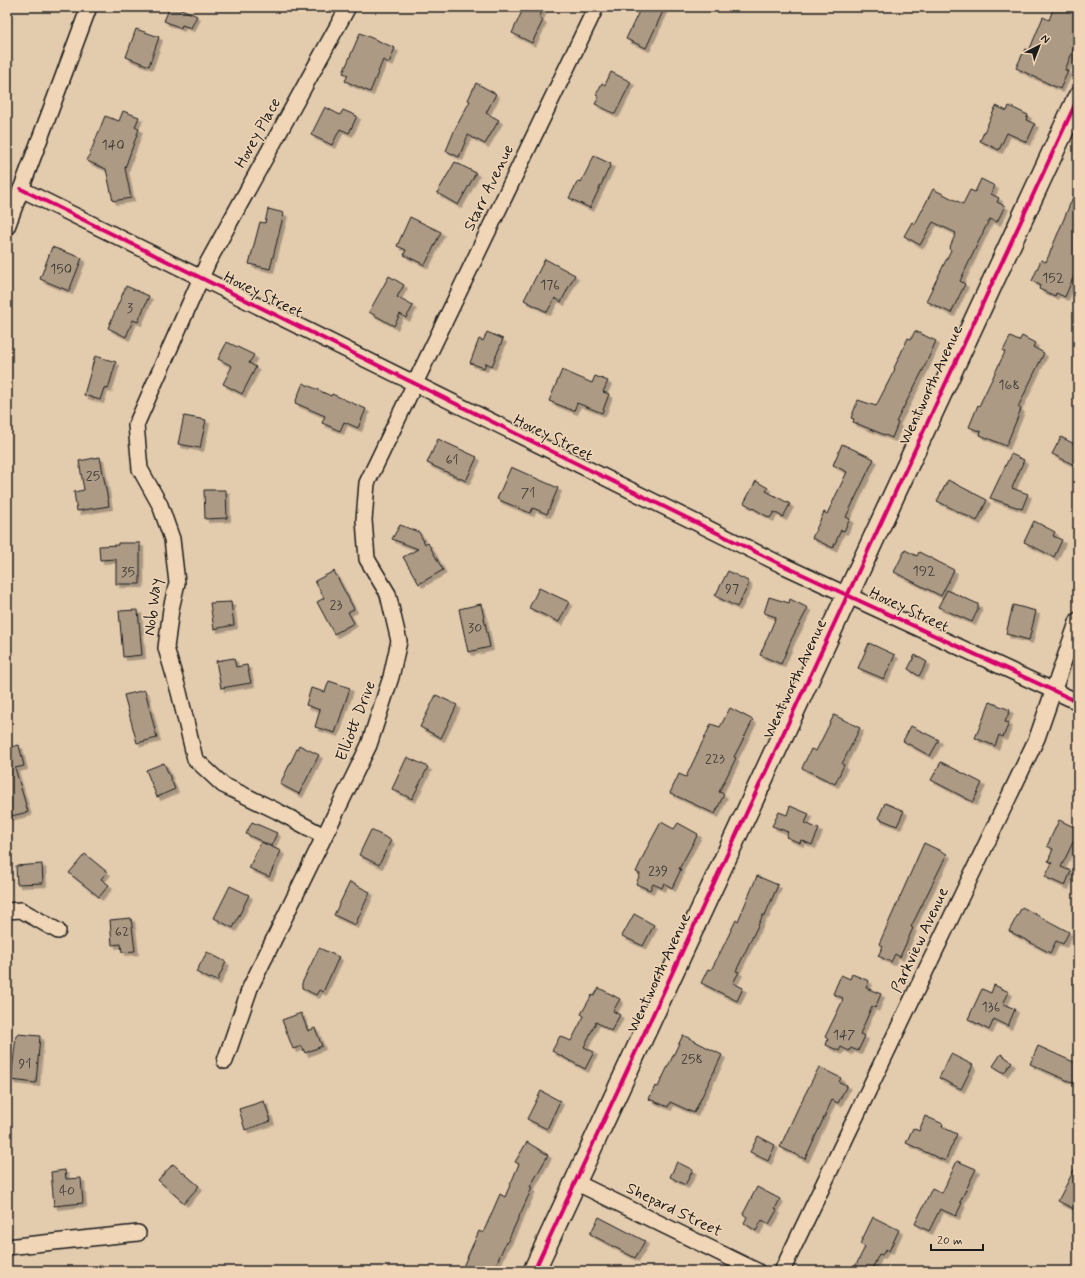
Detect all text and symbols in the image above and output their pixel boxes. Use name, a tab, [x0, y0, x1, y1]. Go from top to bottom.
north arrow	[1019, 26, 1059, 66]
text: N	[1038, 32, 1052, 47]
street label: Hovey Place	[230, 94, 286, 172]
house number: 140	[101, 136, 125, 154]
street label: Starr Avenue	[459, 141, 519, 235]
house number: 150	[50, 260, 72, 278]
street label: Hovey Street	[220, 267, 306, 323]
house number: 152	[1042, 269, 1064, 287]
house number: 176	[540, 276, 560, 294]
house number: 3	[127, 299, 133, 317]
street label: Wentworth Avenue	[894, 321, 968, 448]
house number: 168	[998, 376, 1020, 394]
street label: Hovey Street	[510, 410, 596, 466]
house number: 61	[445, 451, 459, 469]
house number: 25	[86, 467, 100, 485]
house number: 71	[521, 484, 535, 502]
house number: 192	[913, 562, 935, 580]
house number: 35	[121, 563, 135, 581]
street label: Nob Way	[139, 577, 167, 637]
house number: 97	[725, 580, 739, 598]
street label: Hovey Street	[866, 582, 952, 638]
house number: 23	[330, 596, 342, 614]
street label: Wentworth Avenue	[758, 615, 832, 742]
house number: 30	[468, 619, 482, 637]
street label: Elliott Drive	[331, 678, 381, 764]
house number: 223	[705, 750, 725, 768]
house number: 239	[648, 862, 668, 880]
street label: Parkview Avenue	[886, 884, 954, 996]
street label: Wentworth Avenue	[622, 909, 696, 1036]
house number: 62	[115, 923, 129, 941]
house number: 136	[982, 998, 1000, 1016]
house number: 147	[833, 1026, 855, 1044]
house number: 258	[681, 1050, 703, 1068]
house number: 91	[19, 1055, 31, 1073]
street label: Shepard Street	[623, 1178, 726, 1242]
house number: 40	[59, 1182, 75, 1200]
scale bar	[931, 1226, 983, 1252]
text: 20 m	[937, 1233, 963, 1249]

